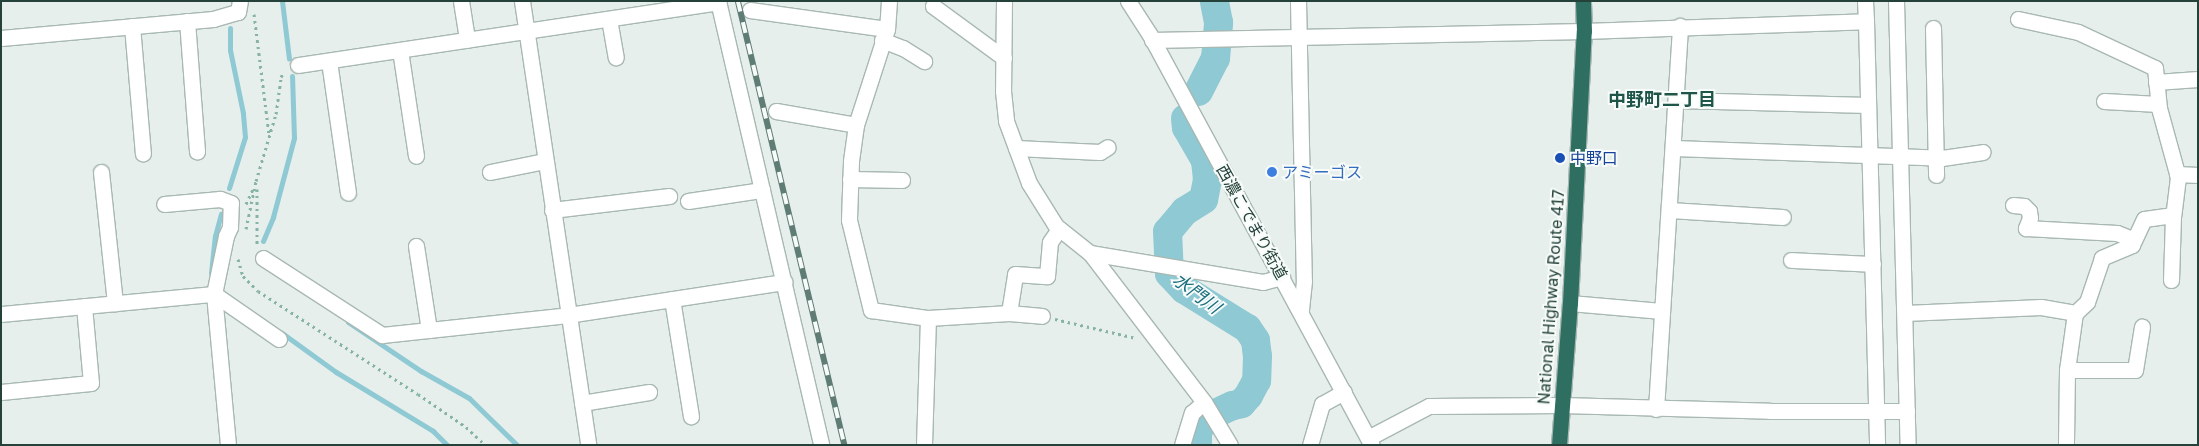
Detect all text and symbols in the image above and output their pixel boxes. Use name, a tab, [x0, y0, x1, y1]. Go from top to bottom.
district label: 中野町二丁目	[1608, 88, 1716, 110]
place label: 中野口	[1570, 148, 1618, 168]
marker: 中野口	[1554, 152, 1566, 164]
street label: 西濃こでまり街道	[1213, 161, 1291, 283]
place label: アミーゴス	[1282, 162, 1362, 182]
marker: アミーゴス	[1266, 166, 1278, 178]
street label: National Highway Route 417	[1534, 189, 1568, 405]
water label: 水門川	[1169, 268, 1225, 318]

